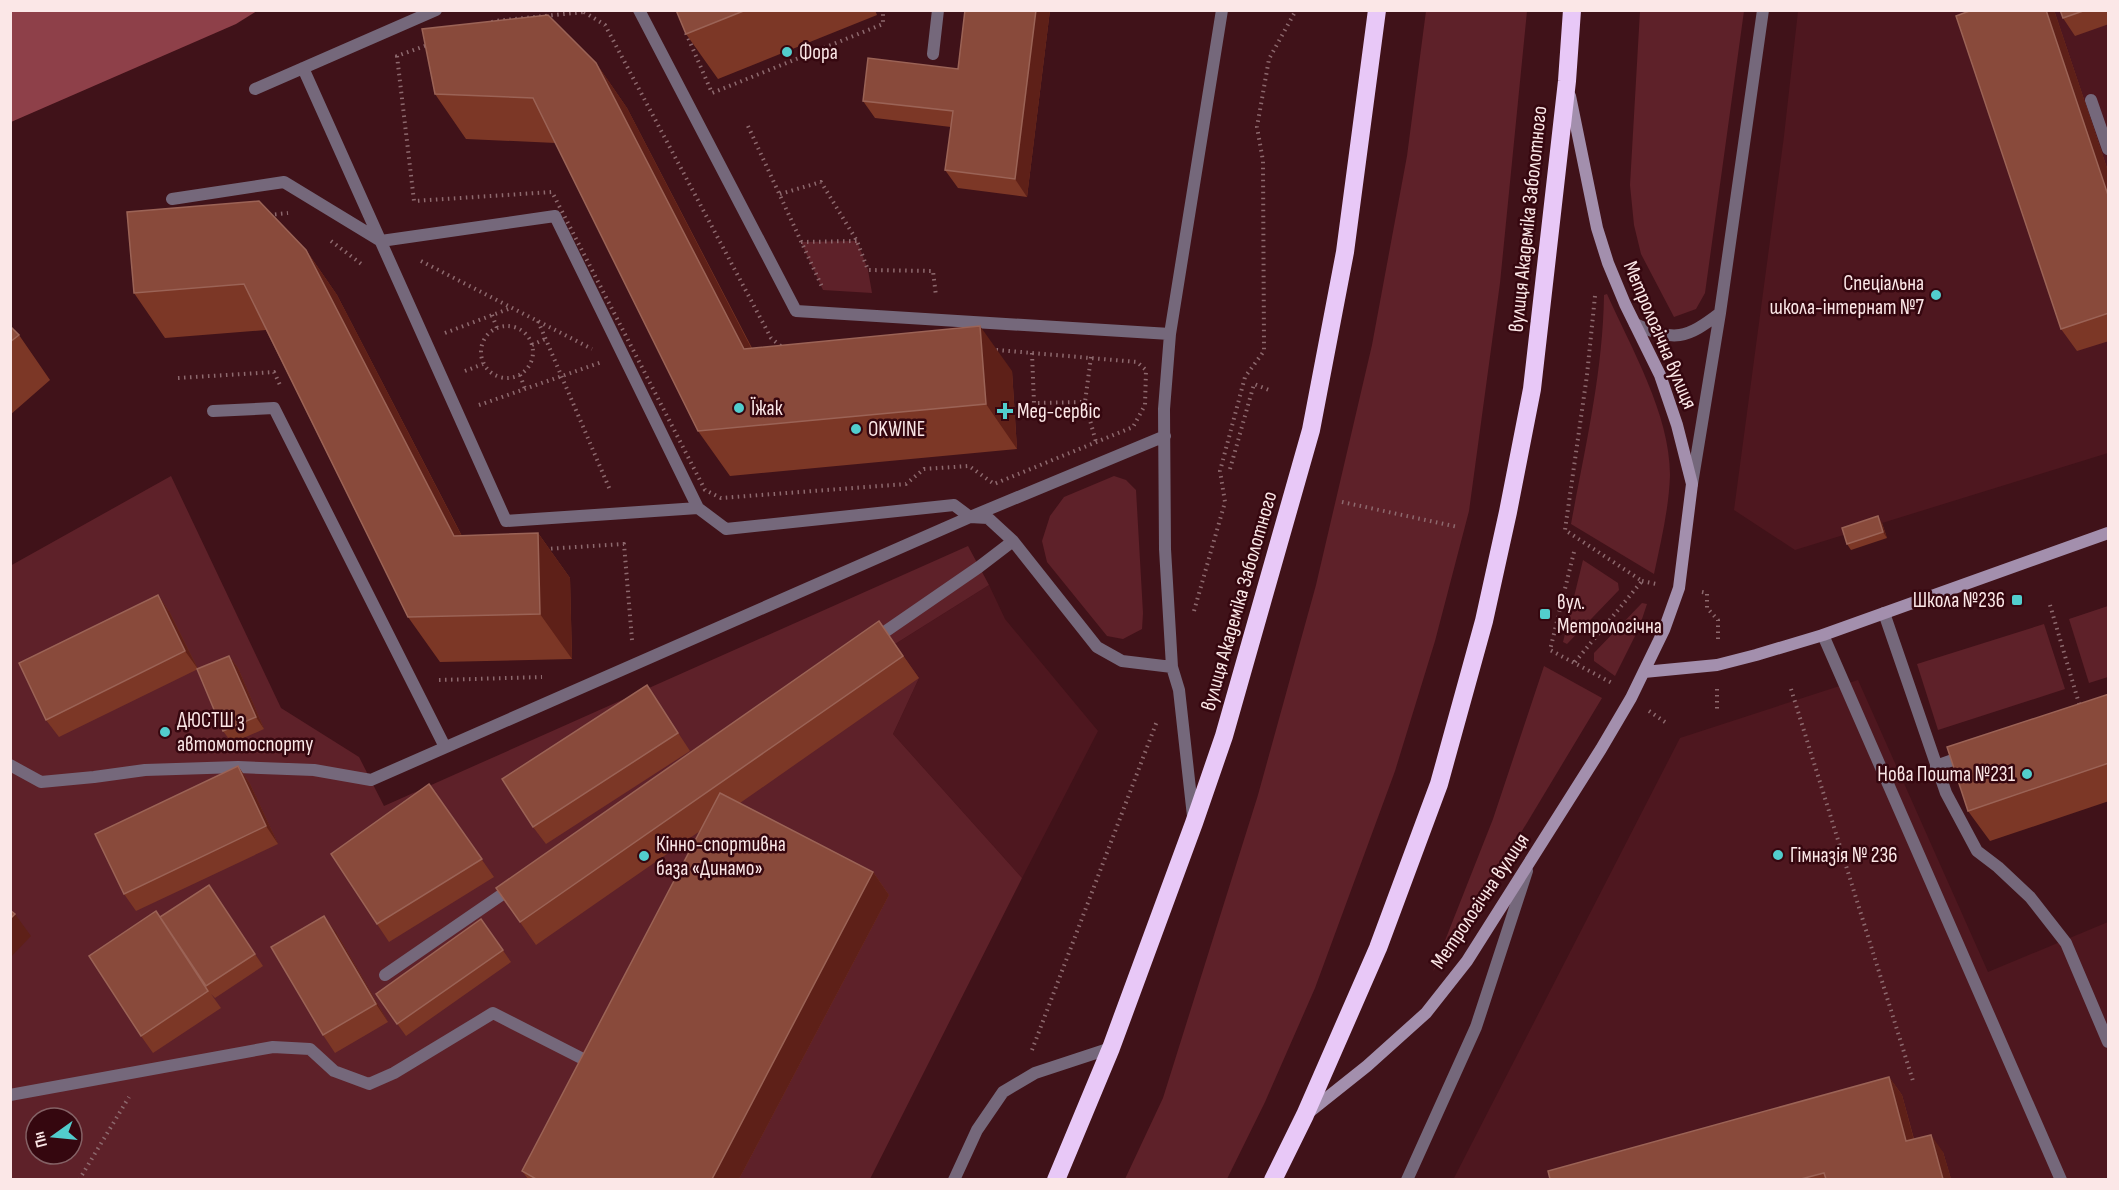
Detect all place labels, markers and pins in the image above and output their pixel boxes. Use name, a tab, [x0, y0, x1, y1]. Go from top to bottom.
place label: Фора	[799, 40, 838, 65]
marker: Фора	[780, 45, 794, 59]
place label: Спеціальна школа-інтернат №7	[1770, 271, 1925, 320]
marker: Спеціальна школа-інтернат №7	[1929, 288, 1943, 302]
place label: Їжак	[750, 396, 783, 421]
place label: Мед-сервіс	[1017, 399, 1101, 424]
marker: Їжак	[732, 401, 746, 415]
marker: Мед-сервіс	[998, 404, 1012, 418]
place label: OKWINE	[868, 417, 925, 442]
marker: OKWINE	[849, 422, 863, 436]
place label: Школа №236	[1913, 588, 2005, 613]
place label: вул. Метрологічна	[1557, 590, 1662, 639]
marker: Школа №236	[2010, 593, 2024, 607]
marker: вул. Метрологічна	[1538, 607, 1552, 621]
place label: ДЮСТШ з автомотоспорту	[177, 708, 313, 757]
marker: ДЮСТШ з автомотоспорту	[158, 725, 172, 739]
place label: Нова Пошта №231	[1877, 762, 2016, 787]
marker: Нова Пошта №231	[2020, 767, 2034, 781]
place label: Кінно-спортивна база «Динамо»	[656, 832, 786, 881]
place label: Гімназія № 236	[1790, 843, 1897, 868]
marker: Гімназія № 236	[1771, 848, 1785, 862]
marker: Кінно-спортивна база «Динамо»	[637, 849, 651, 863]

